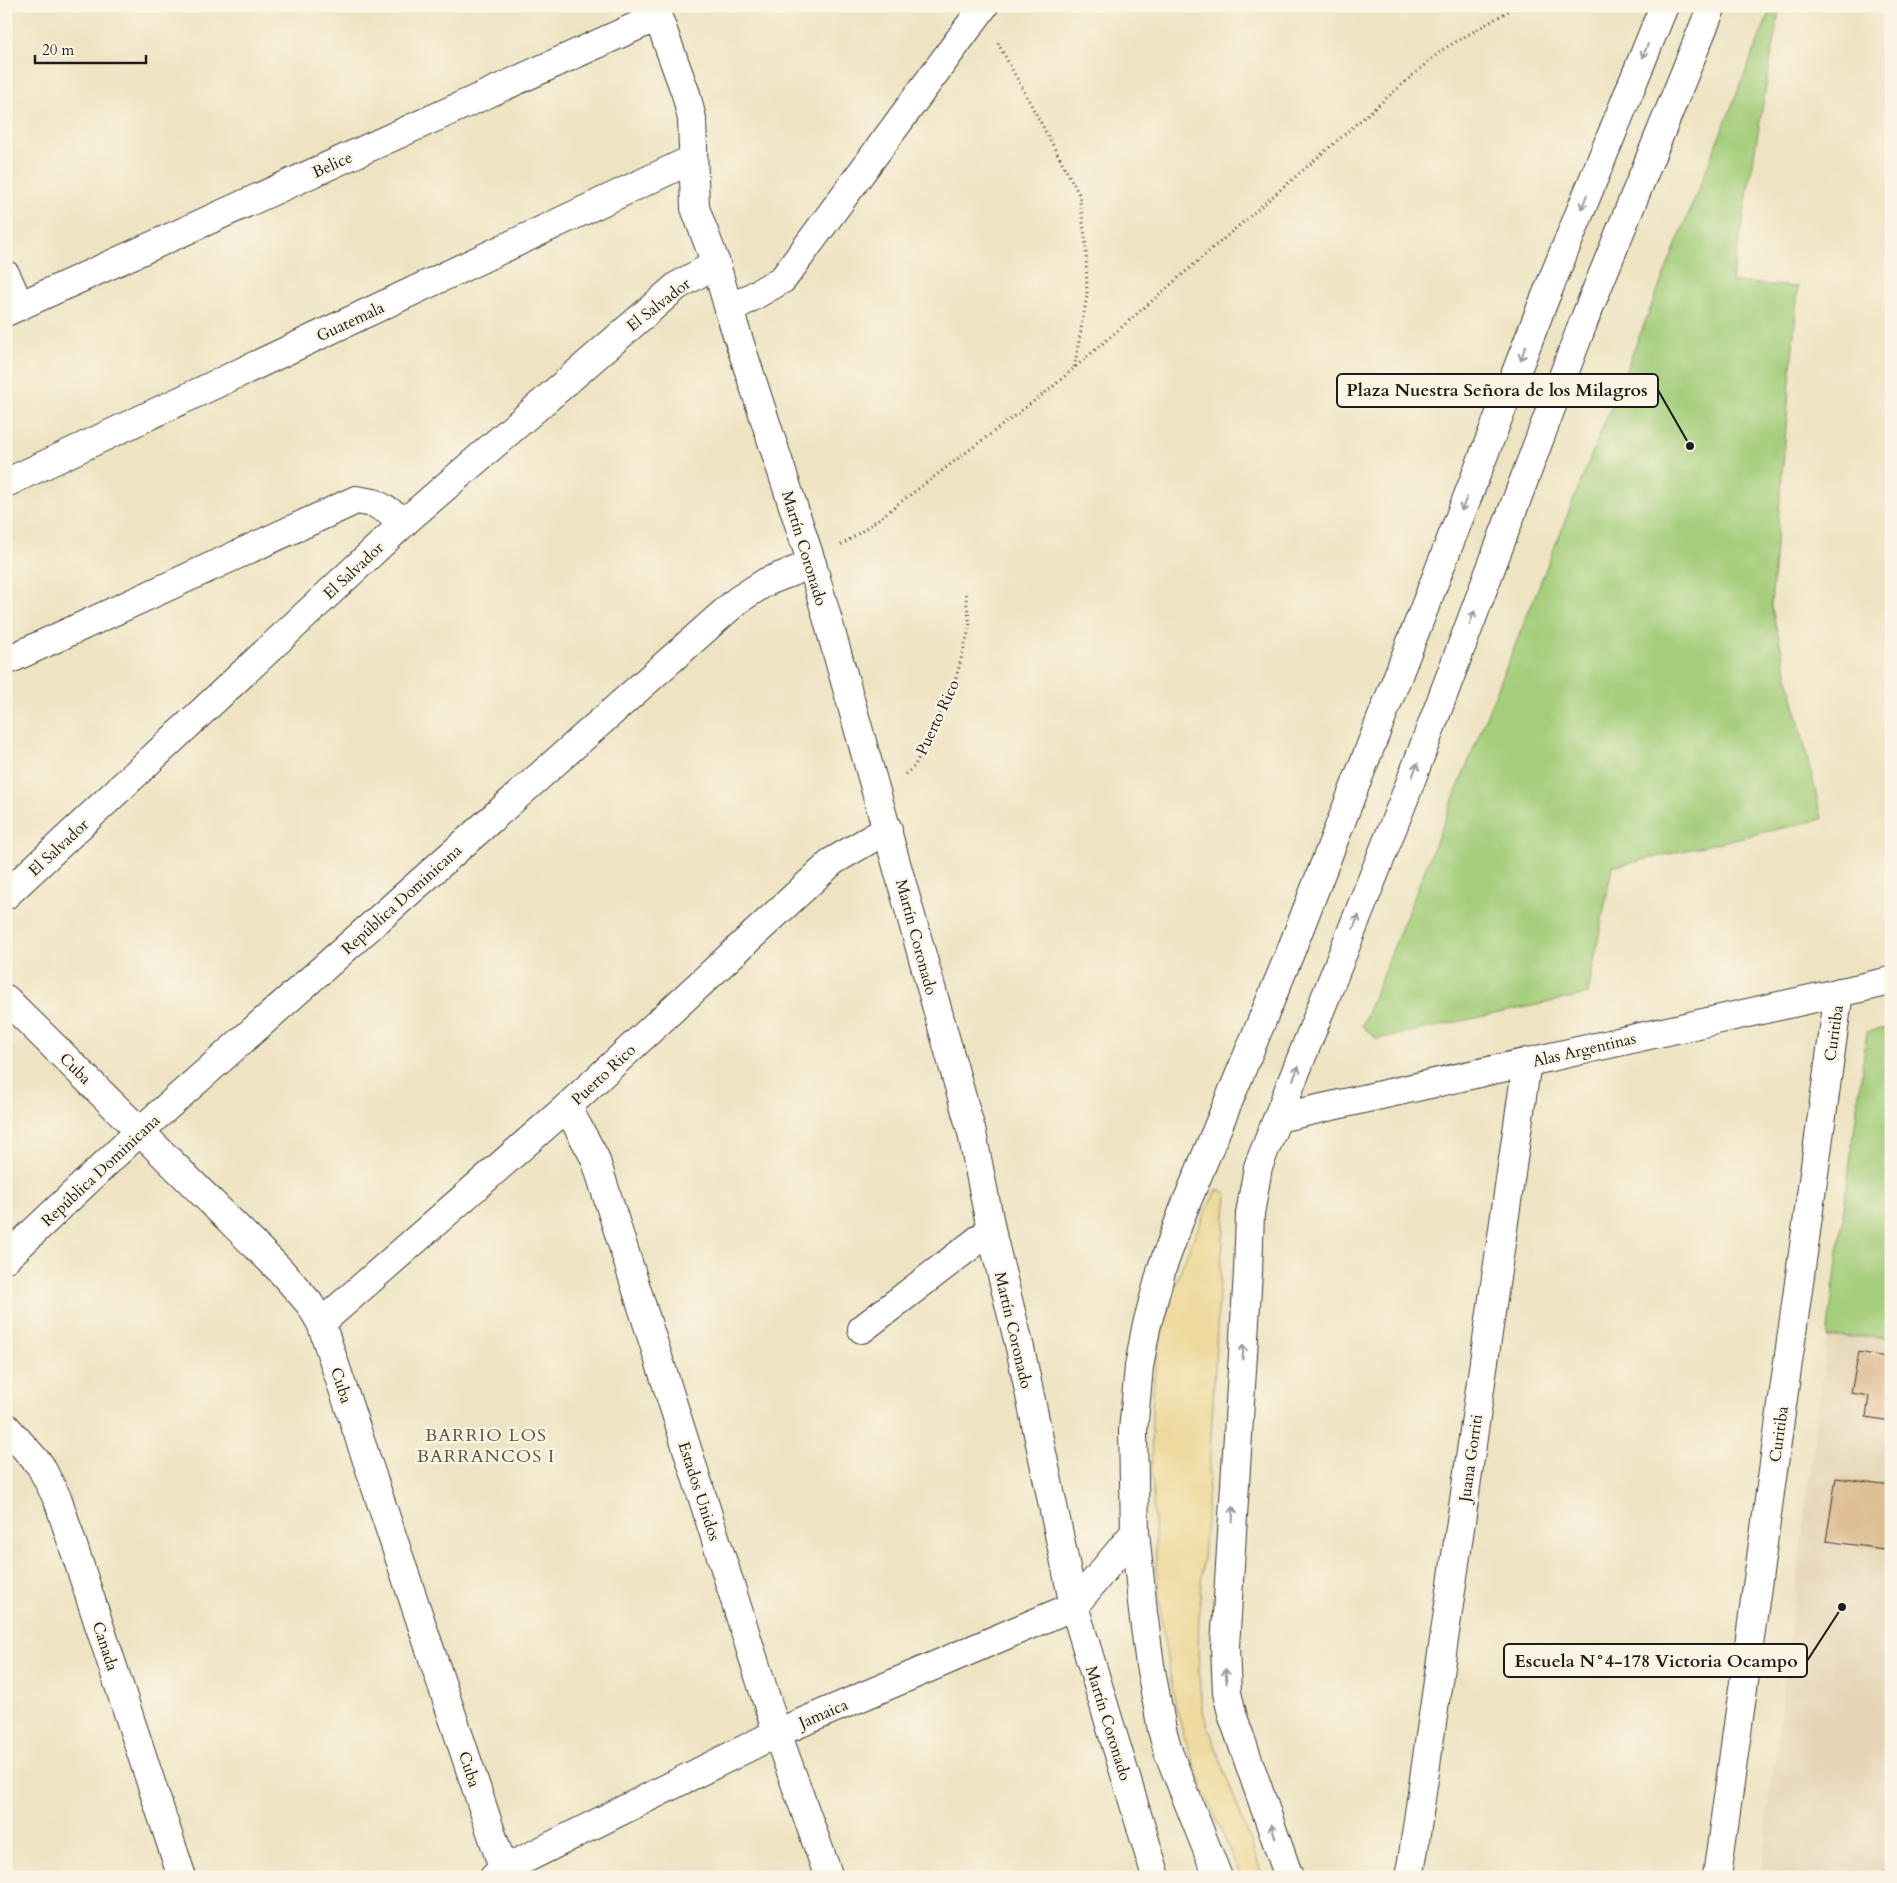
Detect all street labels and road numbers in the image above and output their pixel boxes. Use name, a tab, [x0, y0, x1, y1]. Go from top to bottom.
street label: Belice	[309, 146, 356, 183]
street label: El Salvador	[622, 273, 695, 337]
street label: Guatemala	[313, 297, 388, 347]
street label: Martín Coronado	[776, 488, 832, 609]
street label: El Salvador	[319, 537, 389, 604]
street label: Puerto Rico	[911, 676, 965, 759]
street label: El Salvador	[24, 814, 94, 881]
street label: República Dominicana	[337, 840, 467, 960]
street label: Martín Coronado	[890, 877, 942, 998]
street label: Curitiba	[1819, 1004, 1849, 1063]
street label: Alas Argentinas	[1530, 1027, 1638, 1073]
street label: Puerto Rico	[567, 1039, 641, 1110]
street label: Cuba	[55, 1048, 96, 1089]
street label: República Dominicana	[37, 1110, 165, 1232]
street label: Martín Coronado	[989, 1270, 1037, 1391]
street label: Cuba	[325, 1365, 357, 1406]
street label: Curitiba	[1764, 1405, 1794, 1464]
street label: Juana Gorriti	[1454, 1412, 1488, 1505]
street label: Estados Unidos	[673, 1439, 725, 1544]
street label: Canada	[87, 1619, 123, 1674]
street label: Martín Coronado	[1080, 1663, 1136, 1784]
street label: Jamaica	[794, 1694, 851, 1735]
street label: Cuba	[453, 1749, 485, 1790]

